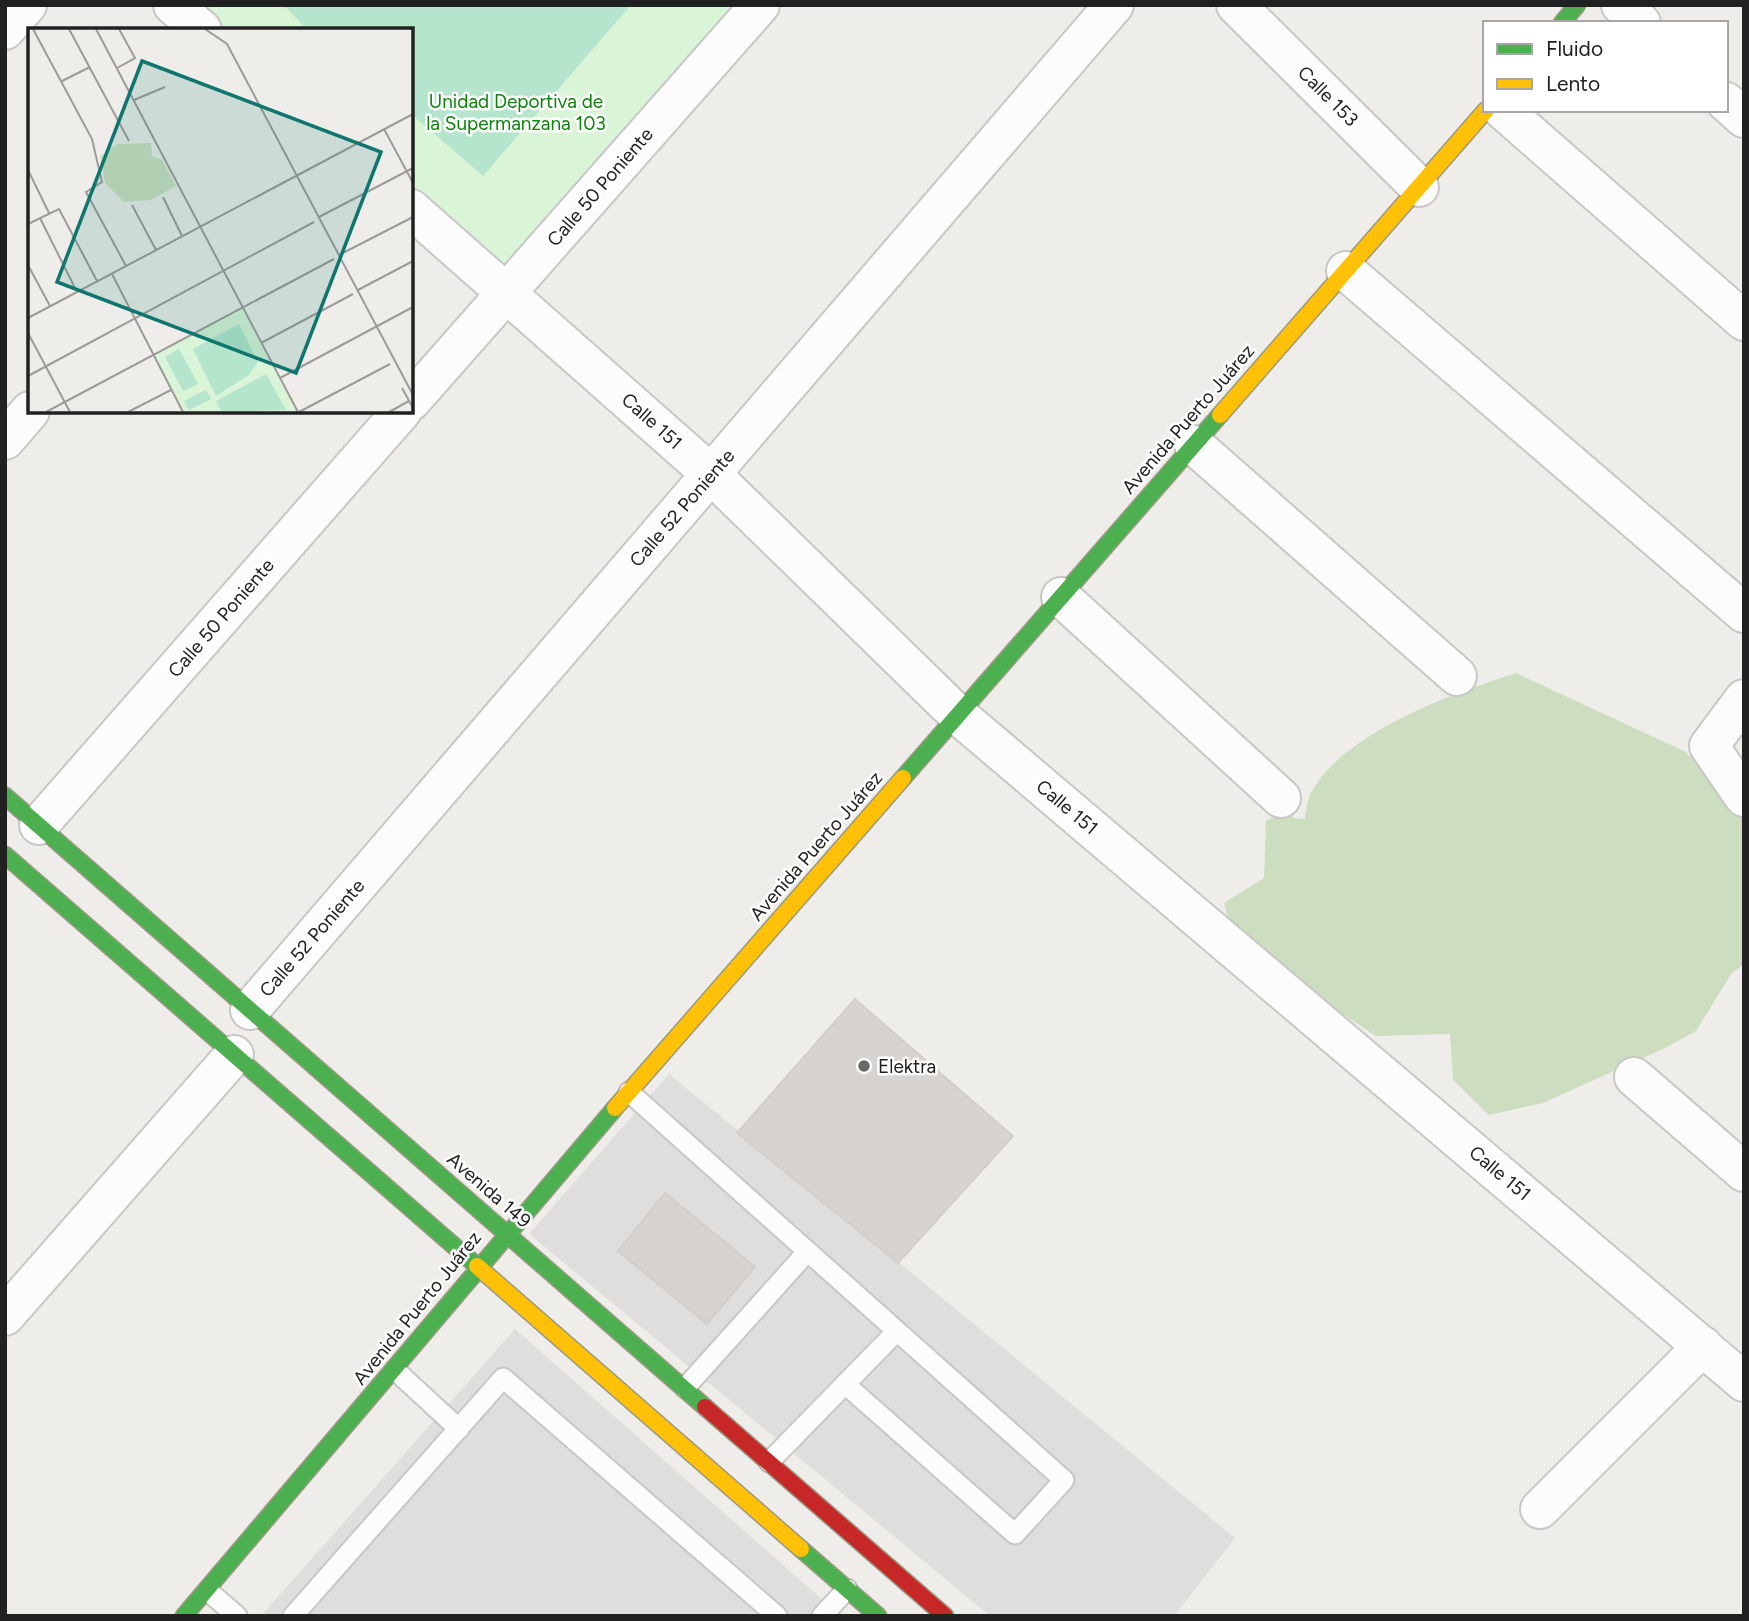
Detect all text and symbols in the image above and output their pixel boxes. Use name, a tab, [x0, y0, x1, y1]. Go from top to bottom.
legend	[1483, 21, 1728, 112]
inset map	[28, 28, 413, 413]
text: Fluido	[1546, 36, 1603, 61]
street label: Calle 153	[1293, 61, 1363, 131]
text: Lento	[1546, 71, 1600, 96]
park label: Unidad Deportiva de la Supermanzana 103	[426, 90, 606, 135]
street label: Calle 50 Poniente	[542, 123, 658, 251]
street label: Avenida Puerto Juárez	[1117, 340, 1259, 498]
street label: Calle 151	[617, 388, 687, 454]
street label: Calle 52 Poniente	[625, 444, 739, 572]
street label: Calle 50 Poniente	[163, 554, 279, 682]
street label: Avenida Puerto Juárez	[745, 767, 887, 925]
street label: Calle 151	[1031, 775, 1103, 839]
street label: Calle 52 Poniente	[255, 874, 369, 1002]
place label: Elektra	[878, 1055, 936, 1078]
marker: Elektra	[856, 1058, 872, 1074]
street label: Calle 151	[1464, 1141, 1536, 1205]
street label: Avenida 149	[442, 1147, 536, 1233]
street label: Avenida Puerto Juárez	[348, 1227, 486, 1389]

